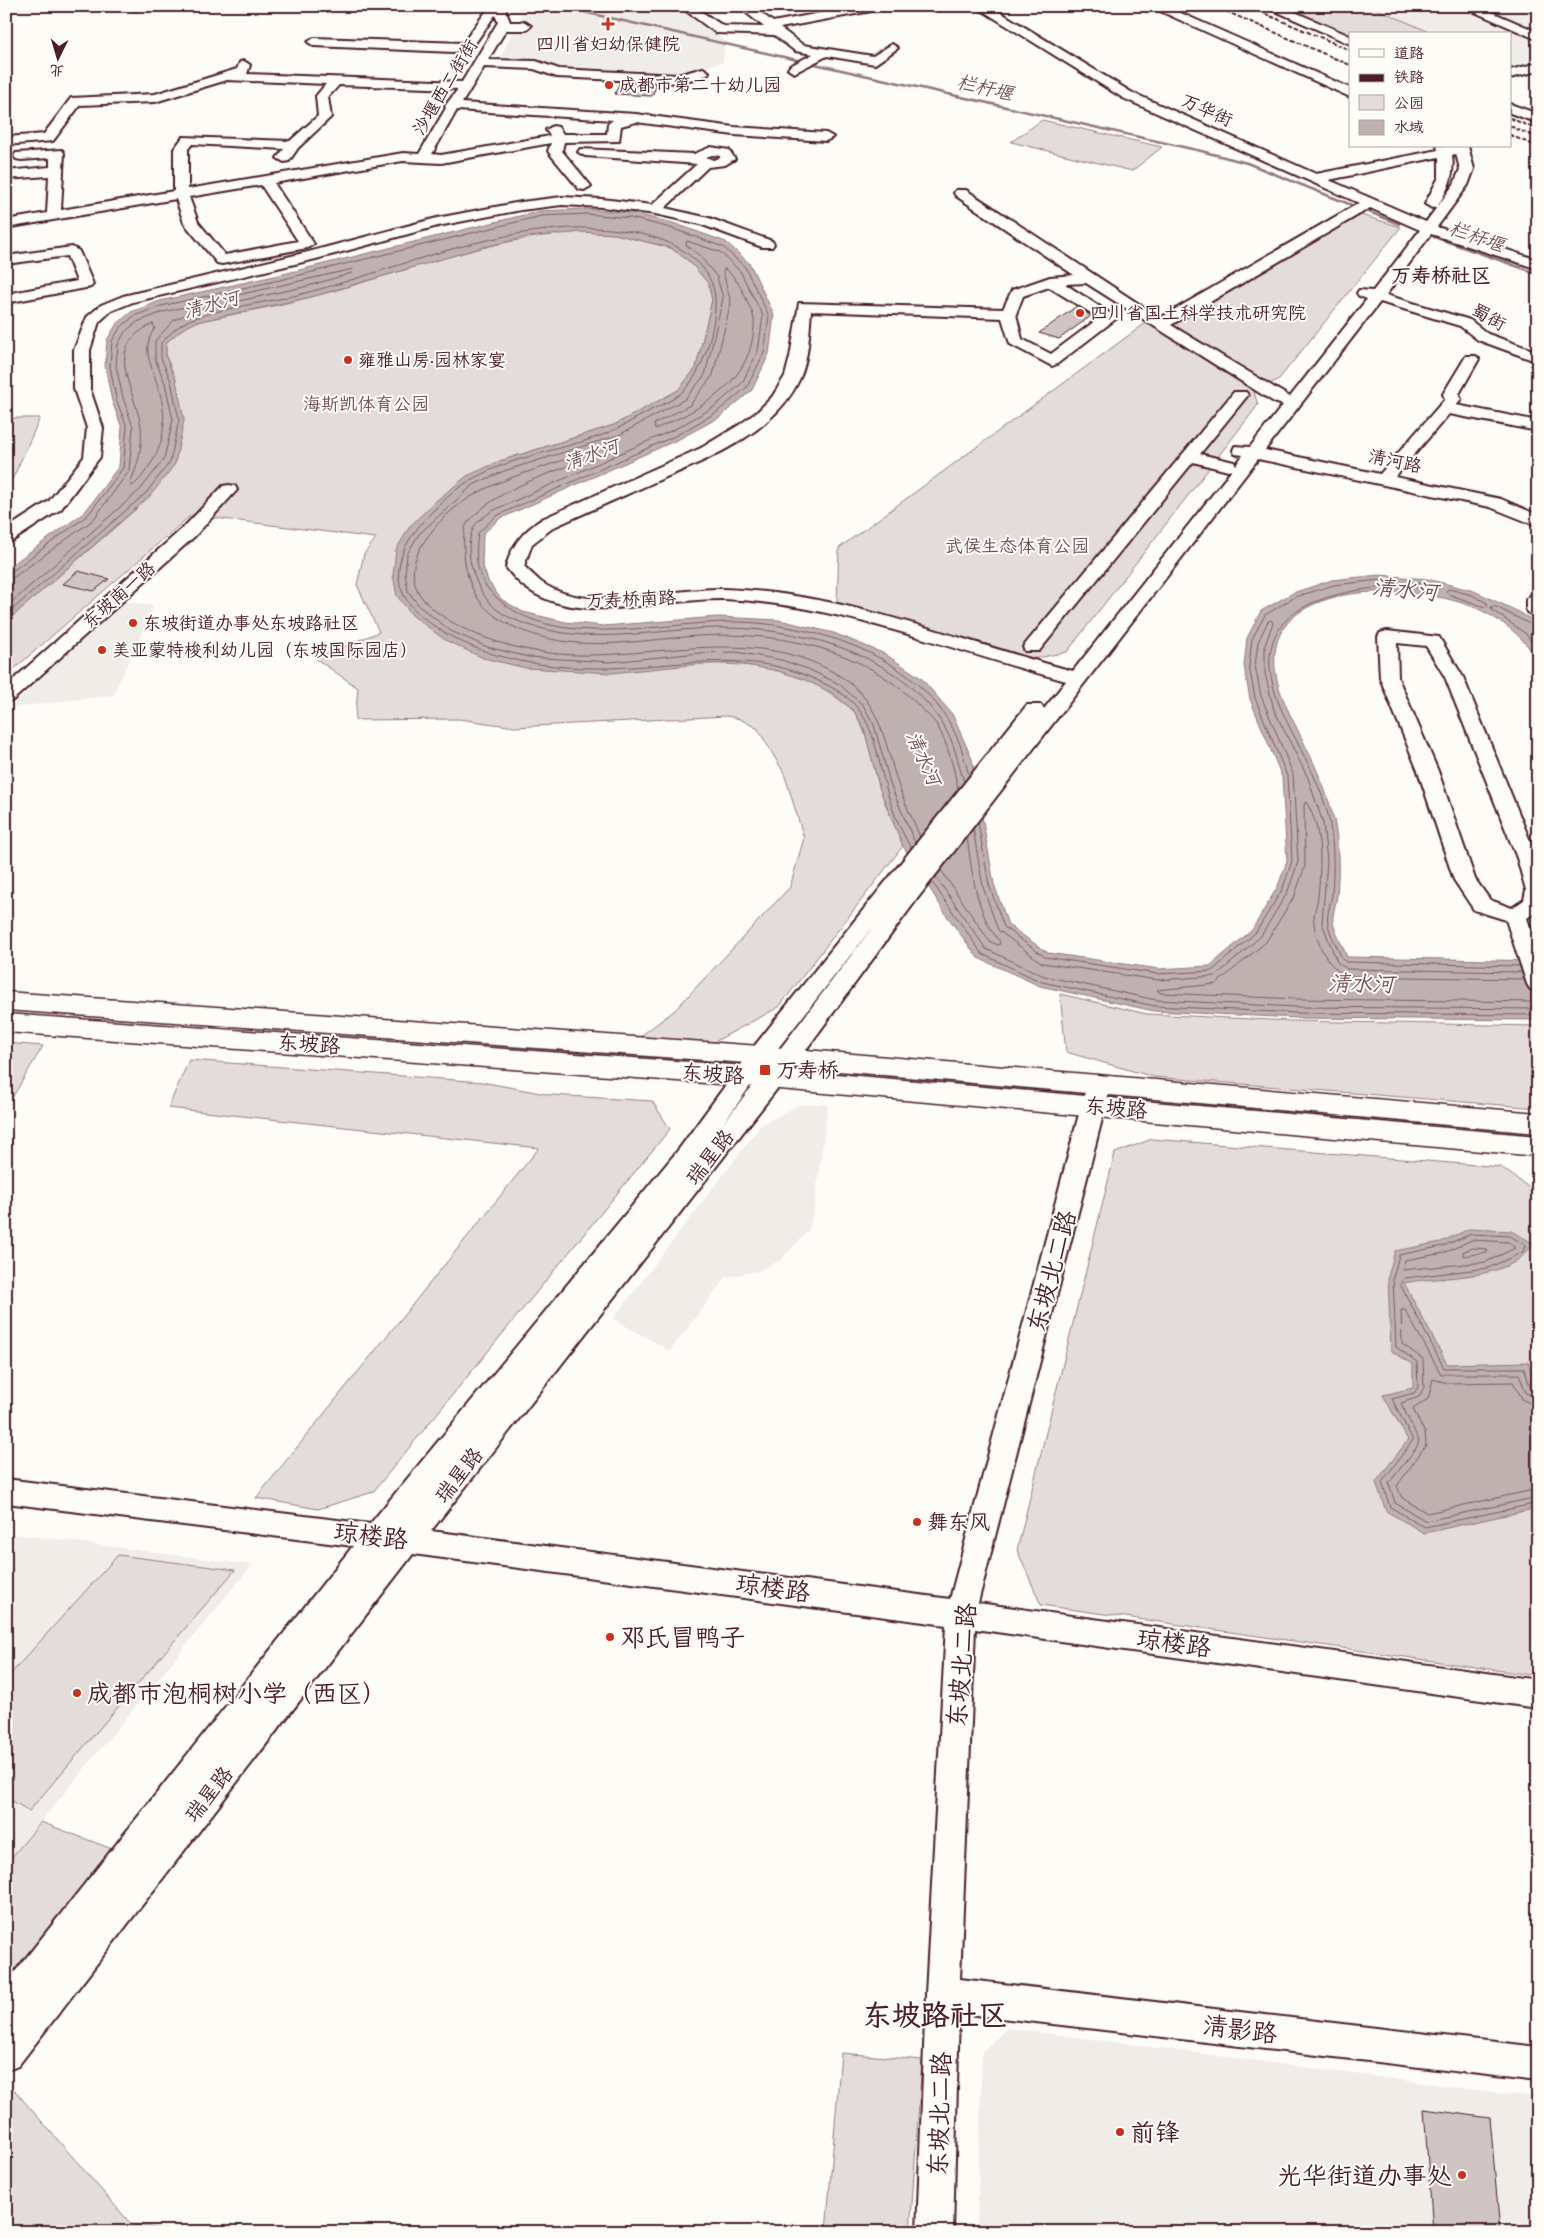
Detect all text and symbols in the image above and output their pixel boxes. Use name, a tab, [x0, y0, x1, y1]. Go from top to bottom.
marker: 四川省妇幼保健院	[601, 17, 615, 31]
north arrow	[32, 32, 82, 82]
legend	[1349, 32, 1512, 148]
place label: 四川省妇幼保健院	[536, 33, 680, 59]
street label: 沙堰西二街街	[408, 35, 486, 141]
text: 道路	[1394, 43, 1424, 65]
text: 北	[49, 58, 65, 81]
text: 铁路	[1394, 67, 1424, 89]
water label: 栏杆堰	[954, 70, 1017, 109]
place label: 成都市第二十幼儿园	[619, 74, 781, 100]
marker: 成都市第二十幼儿园	[603, 79, 615, 91]
street label: 万华街	[1176, 89, 1236, 135]
text: 公园	[1394, 93, 1424, 115]
text: 水域	[1394, 117, 1424, 139]
water label: 栏杆堰	[1445, 216, 1509, 261]
district label: 万寿桥社区	[1391, 263, 1491, 292]
water label: 清水河	[181, 285, 246, 327]
street label: 蜀街	[1466, 299, 1510, 339]
place label: 四川省国土科学技术研究院	[1090, 302, 1306, 328]
marker: 四川省国土科学技术研究院	[1074, 307, 1086, 319]
place label: 雍雅山房·园林家宴	[358, 349, 506, 375]
marker: 雍雅山房·园林家宴	[342, 354, 354, 366]
park label: 海斯凯体育公园	[303, 393, 429, 419]
water label: 清水河	[560, 433, 626, 478]
street label: 清河路	[1365, 445, 1424, 481]
park label: 武侯生态体育公园	[945, 535, 1089, 561]
street label: 东坡南一路	[78, 557, 162, 636]
water label: 清水河	[1370, 573, 1442, 611]
street label: 万寿桥南路	[586, 586, 676, 616]
place label: 东坡街道办事处东坡路社区	[143, 612, 359, 638]
marker: 东坡街道办事处东坡路社区	[127, 617, 139, 629]
place label: 美亚蒙特梭利幼儿园（东坡国际园店）	[112, 639, 418, 665]
marker: 美亚蒙特梭利幼儿园（东坡国际园店）	[96, 644, 108, 656]
water label: 清水河	[898, 727, 947, 793]
water label: 清水河	[1328, 969, 1397, 1003]
street label: 东坡路	[276, 1029, 341, 1063]
place label: 万寿桥	[776, 1057, 839, 1087]
street label: 东坡路	[680, 1059, 745, 1093]
marker: 万寿桥	[758, 1063, 772, 1077]
street label: 东坡路	[1083, 1092, 1149, 1128]
street label: 瑞星路	[680, 1124, 743, 1192]
street label: 东坡北二路	[1020, 1207, 1087, 1337]
street label: 瑞星路	[429, 1442, 492, 1510]
place label: 舞东风	[927, 1509, 990, 1539]
street label: 琼楼路	[331, 1516, 410, 1560]
marker: 舞东风	[911, 1516, 923, 1528]
street label: 琼楼路	[733, 1567, 812, 1613]
street label: 东坡北二路	[941, 1601, 987, 1729]
place label: 邓氏冒鸭子	[620, 1622, 745, 1658]
street label: 琼楼路	[1134, 1622, 1213, 1668]
marker: 邓氏冒鸭子	[604, 1631, 616, 1643]
place label: 成都市泡桐树小学（西区）	[87, 1678, 387, 1714]
marker: 成都市泡桐树小学（西区）	[71, 1687, 83, 1699]
street label: 瑞星路	[179, 1761, 242, 1829]
district label: 东坡路社区	[862, 1997, 1008, 2039]
street label: 清影路	[1200, 2010, 1279, 2054]
street label: 东坡北二路	[922, 2051, 962, 2177]
place label: 前锋	[1130, 2117, 1180, 2153]
marker: 前锋	[1114, 2126, 1126, 2138]
place label: 光华街道办事处	[1277, 2160, 1452, 2196]
marker: 光华街道办事处	[1456, 2169, 1468, 2181]

